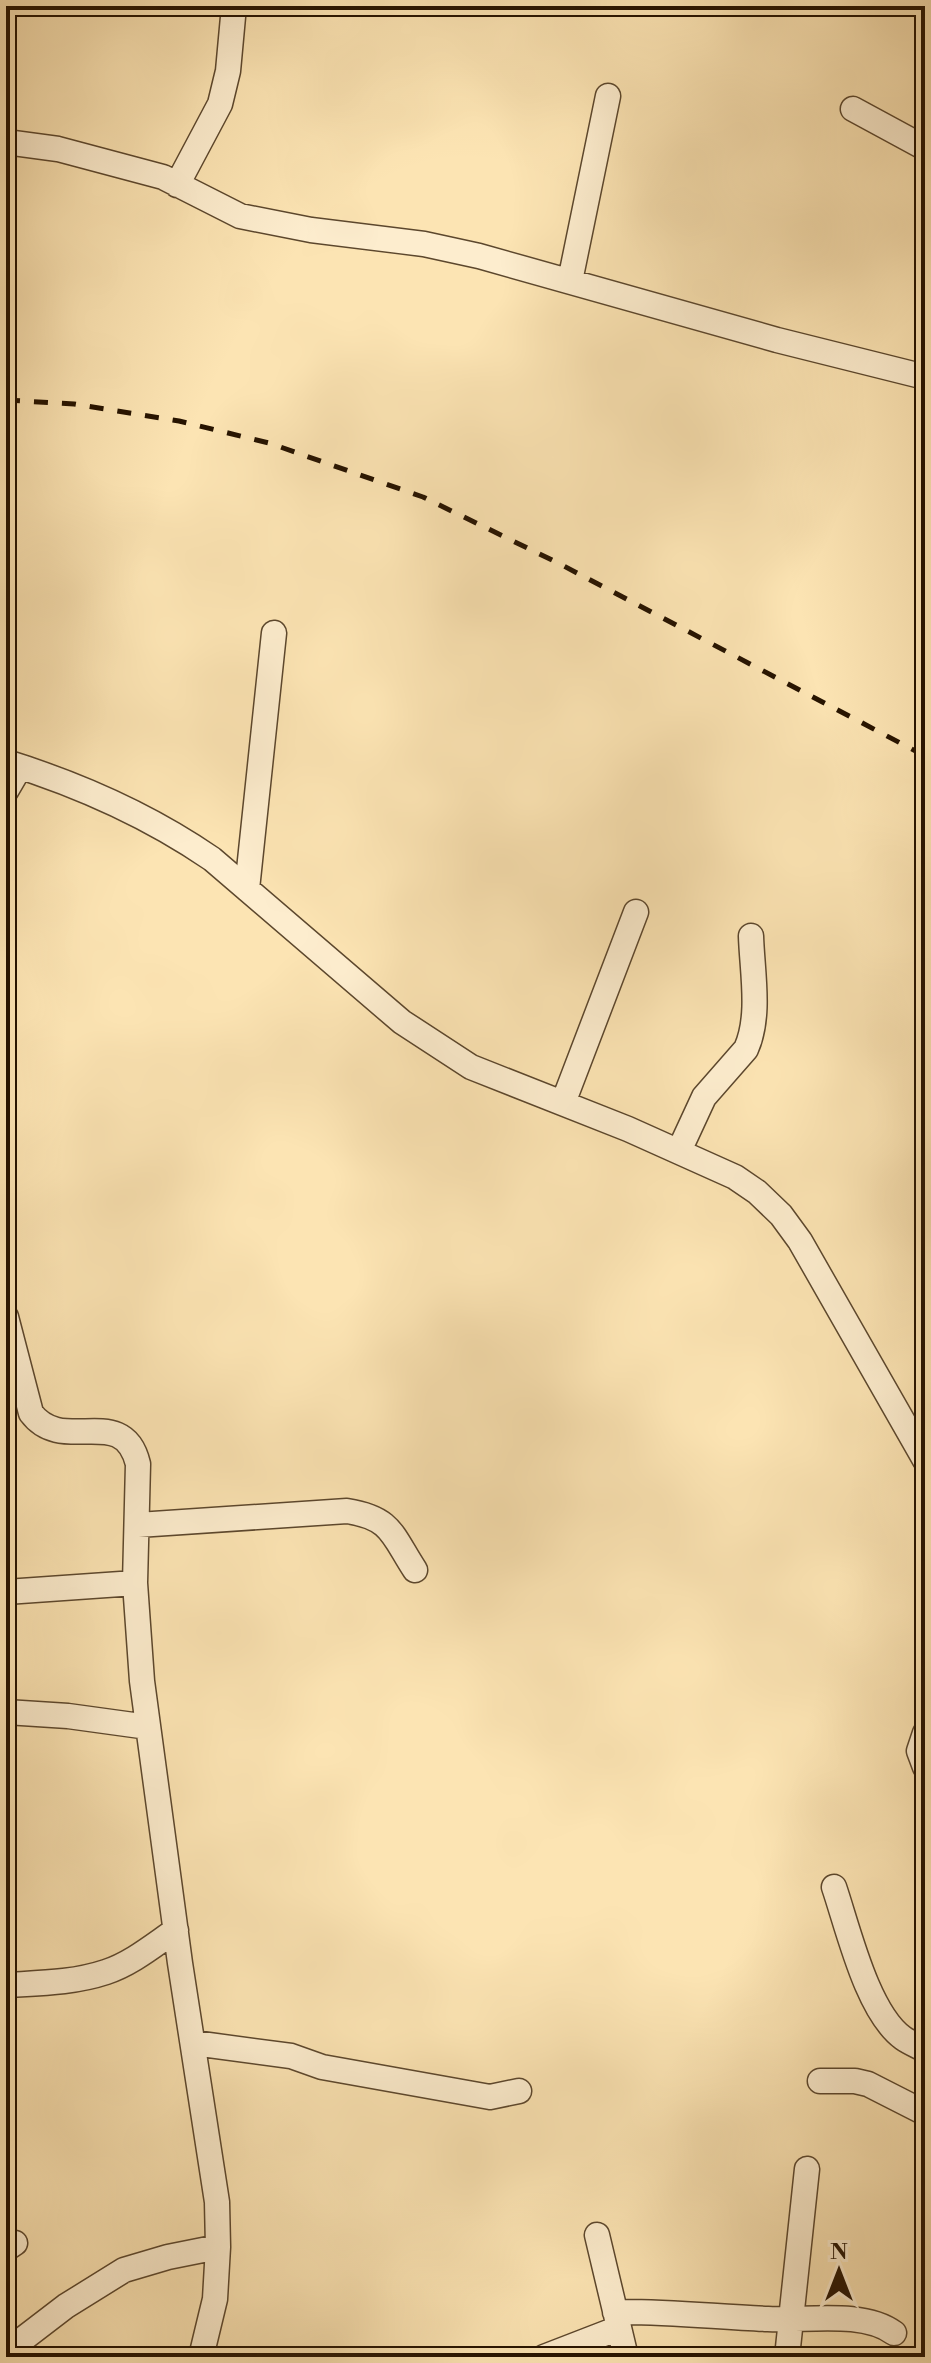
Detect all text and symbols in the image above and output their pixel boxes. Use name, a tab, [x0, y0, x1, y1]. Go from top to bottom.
north arrow	[799, 2231, 879, 2311]
text: N	[830, 2239, 848, 2266]

